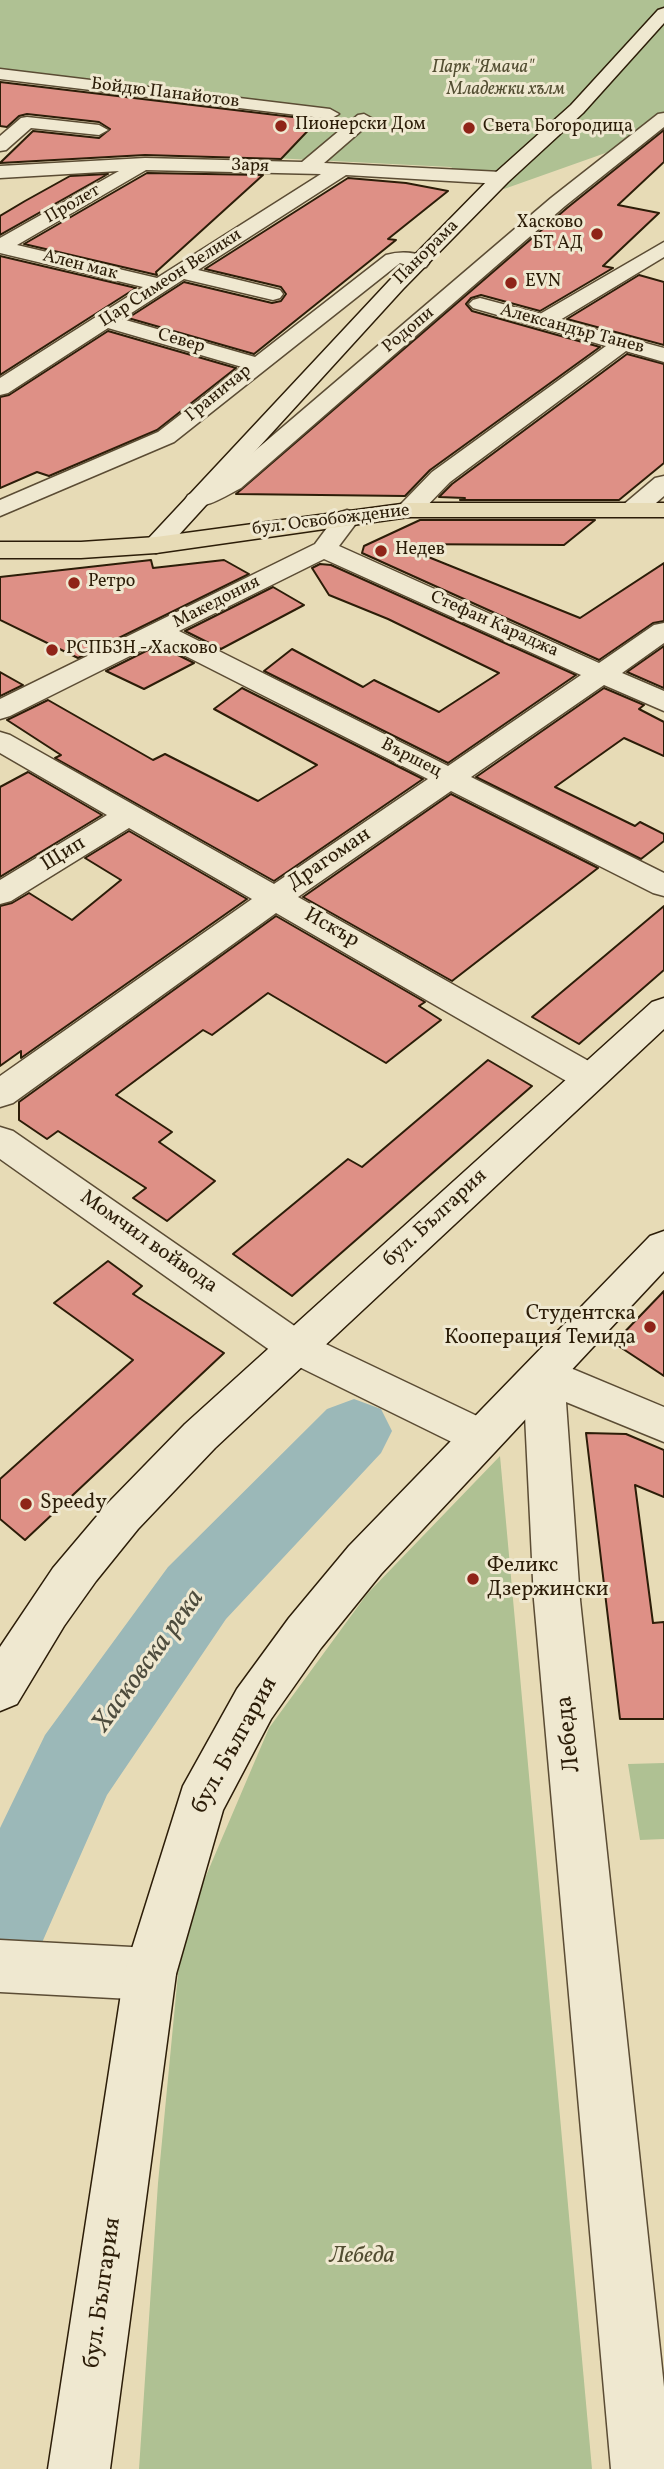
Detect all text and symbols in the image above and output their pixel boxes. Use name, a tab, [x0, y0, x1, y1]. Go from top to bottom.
park label: Парк "Ямача"	[432, 58, 534, 80]
street label: Бойдю Панайотов	[90, 74, 240, 114]
park label: Младежки хълм	[447, 80, 565, 102]
place label: Пионерски Дом	[295, 115, 426, 137]
place label: Света Богородица	[483, 117, 633, 139]
marker: Пионерски Дом	[273, 118, 289, 134]
marker: Света Богородица	[461, 120, 477, 136]
street label: Заря	[231, 156, 269, 178]
street label: Пролет	[41, 181, 105, 229]
place label: Хасково БТ АД	[516, 213, 583, 256]
street label: Панорама	[390, 216, 464, 290]
street label: Цар Симеон Велики	[96, 225, 246, 333]
marker: Хасково БТ АД	[589, 226, 605, 242]
street label: Ален мак	[40, 246, 120, 286]
place label: EVN	[525, 272, 561, 294]
marker: EVN	[503, 275, 519, 291]
street label: Александър Танев	[497, 300, 647, 360]
street label: Родопи	[379, 303, 439, 359]
street label: Север	[155, 325, 207, 359]
street label: Граничар	[182, 361, 256, 427]
street label: бул. Освобождение	[251, 501, 411, 541]
place label: Недев	[395, 540, 445, 562]
marker: Недев	[373, 543, 389, 559]
place label: Ретро	[88, 572, 135, 594]
street label: Македония	[170, 572, 264, 634]
marker: Ретро	[66, 575, 82, 591]
street label: Стефан Караджа	[426, 587, 562, 663]
place label: РСПБЗН - Хасково	[66, 639, 217, 661]
marker: РСПБЗН - Хасково	[44, 642, 60, 658]
street label: Вършец	[377, 735, 445, 783]
street label: Драгоман	[284, 823, 376, 897]
street label: Щип	[37, 832, 91, 878]
street label: Искър	[299, 904, 363, 954]
street label: бул. България	[379, 1165, 493, 1273]
street label: Момчил войвода	[74, 1186, 222, 1300]
place label: Студентска Кооперация Темида	[444, 1302, 636, 1352]
marker: Студентска Кооперация Темида	[642, 1319, 658, 1335]
place label: Speedy	[40, 1491, 107, 1517]
marker: Speedy	[18, 1496, 34, 1512]
place label: Феликс Дзержински	[487, 1554, 609, 1604]
marker: Феликс Дзержински	[465, 1571, 481, 1587]
water label: Хасковска река	[87, 1584, 213, 1740]
street label: бул. България	[187, 1673, 285, 1819]
street label: Лебеда	[552, 1694, 588, 1774]
street label: бул. България	[79, 2216, 129, 2370]
park label: Лебеда	[329, 2244, 395, 2272]

